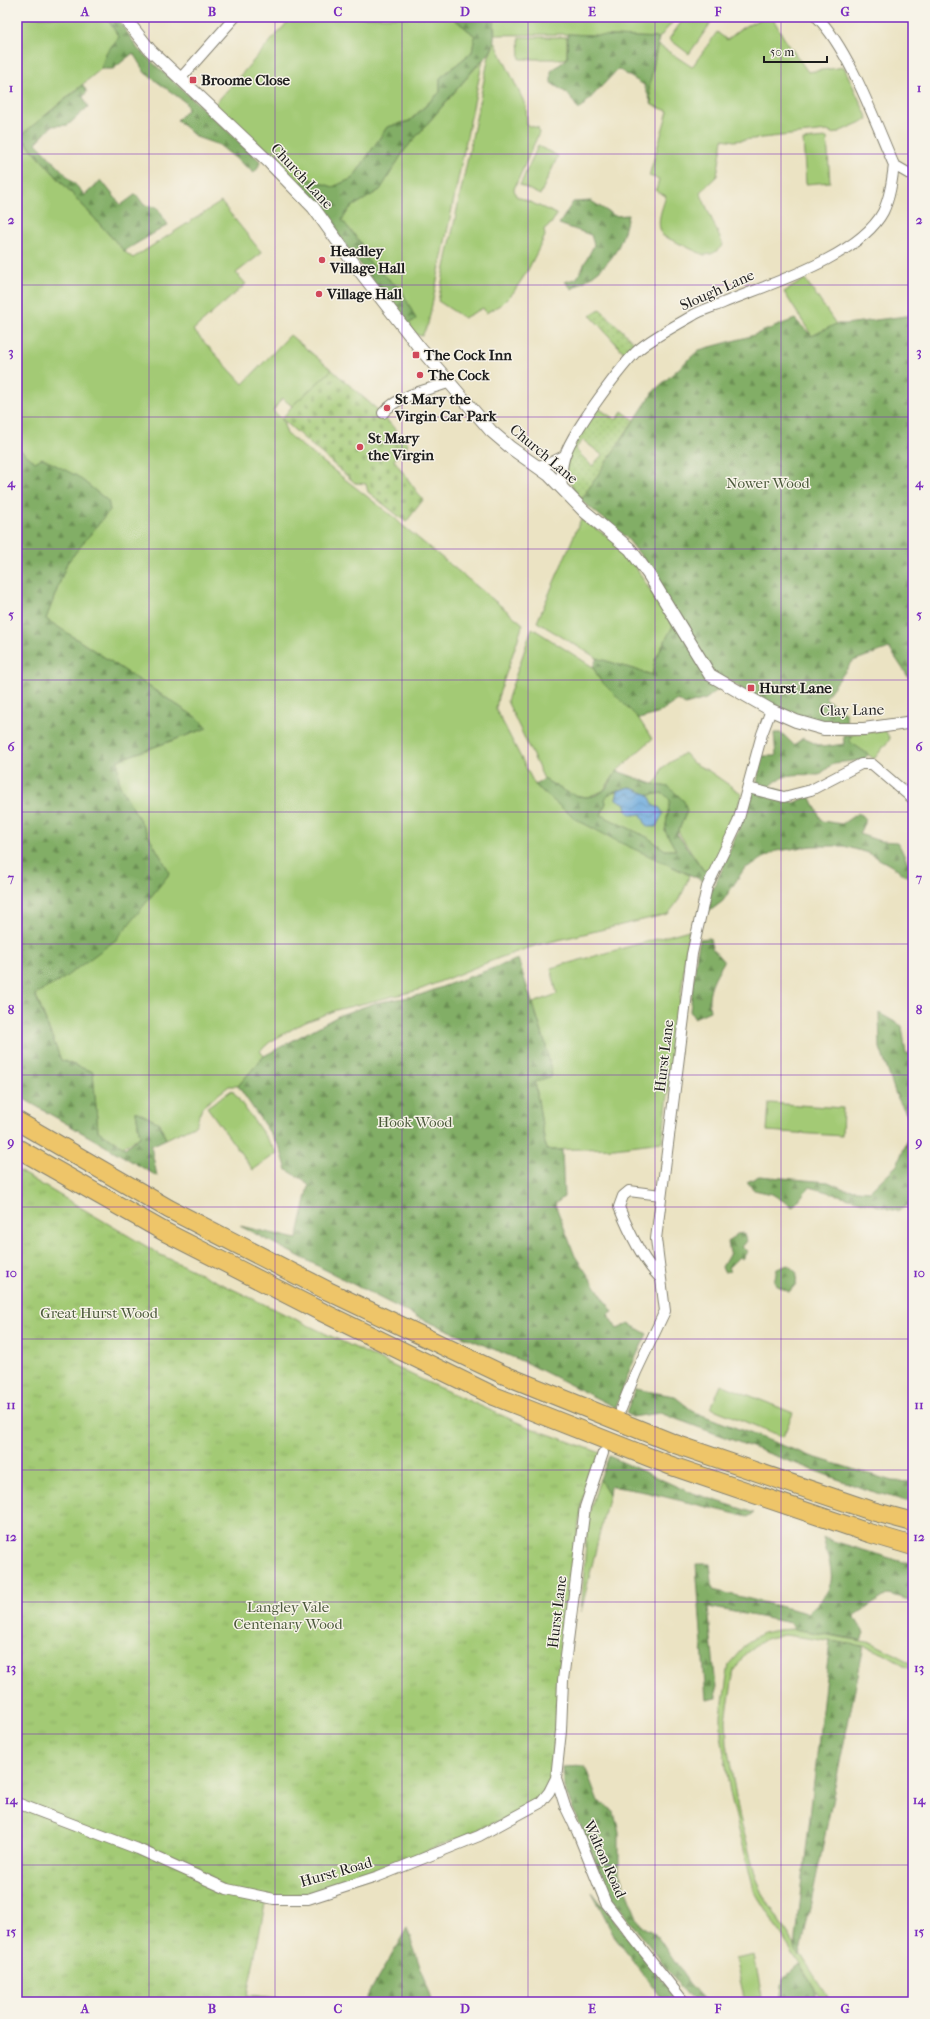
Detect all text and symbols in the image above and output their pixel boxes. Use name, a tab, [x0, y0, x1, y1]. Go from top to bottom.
text: A	[80, 4, 90, 19]
text: B	[208, 4, 217, 19]
text: C	[334, 4, 343, 19]
text: D	[460, 4, 470, 19]
text: E	[588, 4, 596, 19]
text: F	[714, 4, 722, 19]
text: G	[840, 4, 850, 19]
scale bar	[764, 38, 827, 64]
text: 50 m	[770, 45, 794, 59]
place label: Broome Close	[201, 71, 291, 89]
marker: Broome Close	[188, 75, 198, 85]
text: 1	[9, 80, 14, 95]
text: 1	[917, 80, 922, 95]
street label: Church Lane	[267, 139, 337, 213]
text: 2	[8, 212, 15, 227]
text: 2	[916, 212, 923, 227]
place label: Headley Village Hall	[329, 242, 406, 277]
marker: Headley Village Hall	[317, 255, 327, 265]
street label: Slough Lane	[677, 265, 757, 314]
place label: Village Hall	[326, 285, 403, 303]
marker: Village Hall	[314, 289, 324, 299]
text: 3	[8, 344, 14, 360]
text: 3	[916, 344, 922, 360]
place label: The Cock Inn	[423, 346, 512, 364]
marker: The Cock Inn	[411, 350, 421, 360]
place label: The Cock	[427, 366, 491, 384]
marker: The Cock	[415, 370, 425, 380]
place label: St Mary the Virgin Car Park	[394, 390, 498, 425]
marker: St Mary the Virgin Car Park	[382, 403, 392, 413]
street label: Church Lane	[506, 420, 582, 488]
place label: St Mary the Virgin	[367, 429, 434, 464]
marker: St Mary the Virgin	[355, 442, 365, 452]
park label: Nower Wood	[726, 474, 811, 492]
text: 4	[6, 475, 16, 491]
text: 4	[914, 475, 924, 491]
text: 5	[8, 607, 14, 622]
text: 5	[916, 607, 922, 622]
place label: Hurst Lane	[759, 679, 832, 697]
marker: Hurst Lane	[746, 683, 756, 693]
street label: Clay Lane	[820, 700, 885, 720]
text: 6	[7, 739, 15, 754]
text: 6	[915, 739, 923, 754]
text: 7	[7, 870, 15, 885]
text: 7	[915, 870, 923, 885]
text: 8	[8, 1002, 15, 1017]
text: 8	[916, 1002, 923, 1017]
street label: Hurst Lane	[651, 1018, 677, 1093]
park label: Hook Wood	[378, 1113, 453, 1131]
text: 9	[7, 1134, 15, 1150]
text: 9	[915, 1134, 923, 1150]
text: 10	[5, 1265, 17, 1280]
text: 10	[913, 1265, 925, 1280]
park label: Great Hurst Wood	[40, 1304, 159, 1322]
text: 11	[6, 1397, 16, 1412]
text: 11	[914, 1397, 924, 1412]
text: 12	[5, 1529, 17, 1544]
text: 12	[913, 1529, 925, 1544]
street label: Hurst Lane	[544, 1574, 570, 1649]
park label: Langley Vale Centenary Wood	[233, 1598, 343, 1633]
text: 13	[6, 1660, 16, 1676]
text: 13	[914, 1660, 924, 1676]
text: 14	[5, 1792, 18, 1808]
text: 14	[913, 1792, 926, 1808]
street label: Walton Road	[580, 1817, 630, 1901]
street label: Hurst Road	[298, 1853, 375, 1891]
text: 15	[6, 1924, 16, 1939]
text: 15	[914, 1924, 924, 1939]
text: A	[80, 2001, 90, 2016]
text: B	[208, 2001, 217, 2016]
text: C	[334, 2001, 343, 2016]
text: D	[460, 2001, 470, 2016]
text: E	[588, 2001, 596, 2016]
text: F	[714, 2001, 722, 2016]
text: G	[840, 2001, 850, 2016]

